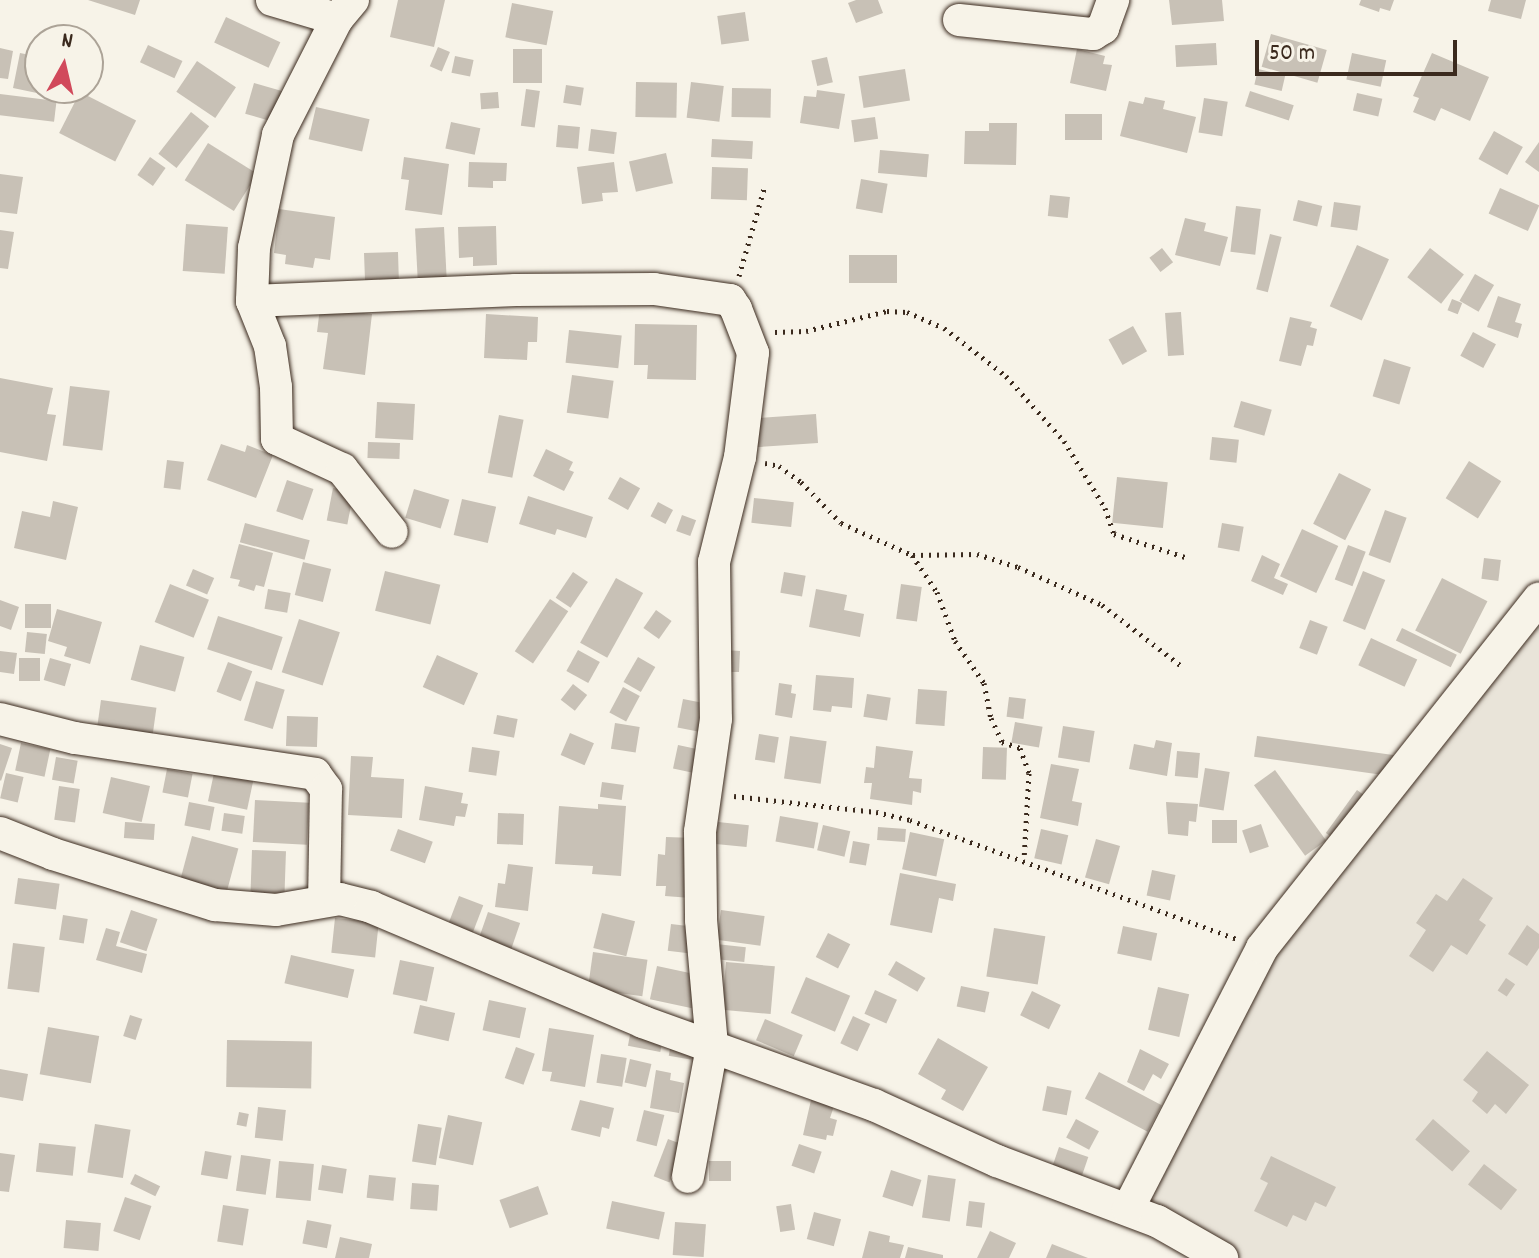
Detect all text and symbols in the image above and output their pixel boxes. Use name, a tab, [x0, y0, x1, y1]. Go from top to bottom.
north arrow	[24, 24, 104, 104]
scale bar	[1259, 24, 1461, 74]
text: N	[60, 26, 75, 58]
text: 50 m	[1269, 37, 1315, 71]

